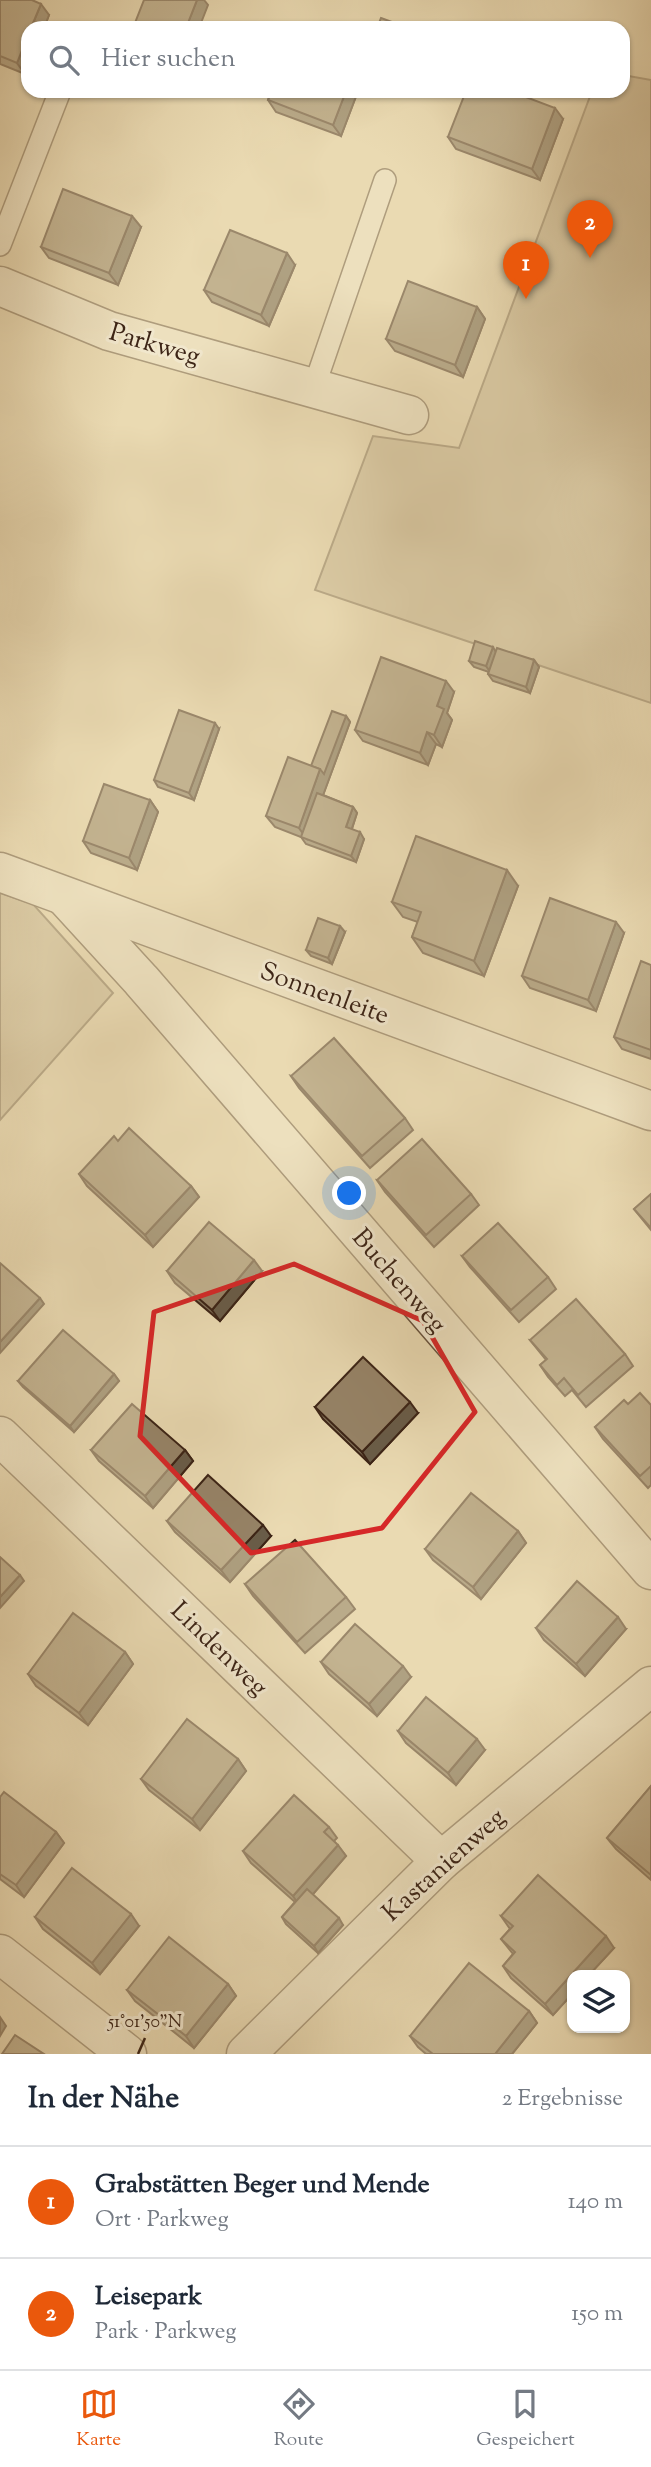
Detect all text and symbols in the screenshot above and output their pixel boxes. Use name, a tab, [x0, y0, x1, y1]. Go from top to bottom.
search box	[21, 21, 630, 98]
icon: search	[45, 41, 83, 79]
text: Hier suchen	[101, 41, 236, 78]
pin: 2	[567, 200, 613, 258]
pin: 1	[503, 241, 549, 299]
street label: Parkweg	[105, 315, 204, 376]
street label: Sonnenleite	[254, 954, 394, 1035]
your location	[332, 1176, 366, 1210]
street label: Buchenweg	[342, 1221, 454, 1342]
street label: Lindenweg	[161, 1594, 275, 1706]
street label: Kastanienweg	[375, 1800, 515, 1931]
map controls	[567, 1970, 630, 2033]
button: layers	[567, 1970, 630, 2033]
text: 51°01'50"N	[107, 2010, 182, 2036]
text: In der Nähe	[28, 2078, 179, 2121]
text: 2 Ergebnisse	[502, 2083, 623, 2116]
text: Grabstätten Beger und Mende	[95, 2167, 430, 2204]
text: 1	[47, 2186, 55, 2219]
text: 140 m	[568, 2186, 623, 2219]
text: Ort · Parkweg	[95, 2204, 229, 2237]
text: Leisepark	[95, 2279, 202, 2316]
text: 2	[46, 2298, 56, 2331]
text: 150 m	[571, 2298, 623, 2331]
text: Park · Parkweg	[95, 2316, 237, 2349]
tab: Karte	[76, 2385, 121, 2454]
tab: Route	[274, 2385, 324, 2454]
tab: Gespeichert	[476, 2385, 575, 2454]

